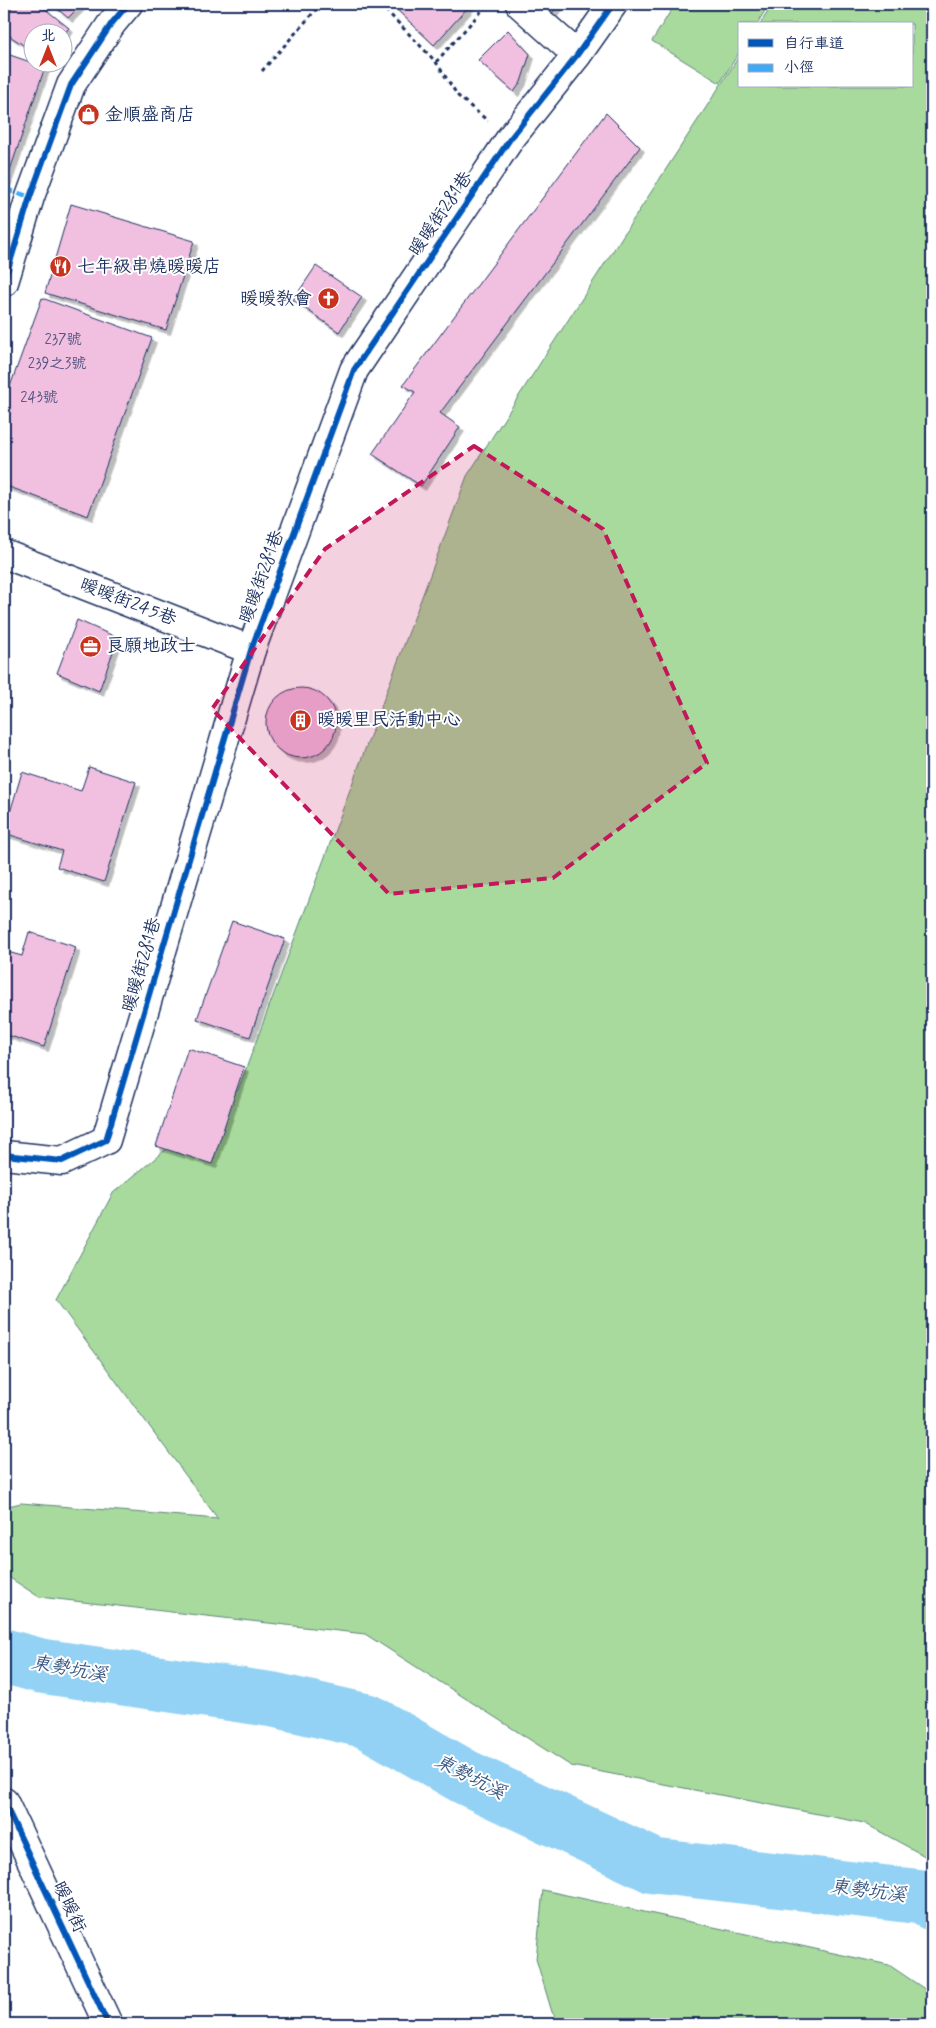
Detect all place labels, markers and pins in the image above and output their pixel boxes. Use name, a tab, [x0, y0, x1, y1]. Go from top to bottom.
shop icon: 金順盛商店	[77, 103, 101, 127]
place label: 金順盛商店	[105, 103, 195, 127]
restaurant icon: 七年級串燒暖暖店	[49, 255, 73, 279]
place label: 七年級串燒暖暖店	[77, 255, 221, 279]
place label: 暖暖教會	[240, 287, 312, 311]
church icon: 暖暖教會	[316, 287, 340, 311]
office icon: 良願地政士	[78, 634, 102, 658]
place label: 良願地政士	[106, 634, 196, 658]
building icon: 暖暖里民活動中心	[289, 708, 313, 732]
place label: 暖暖里民活動中心	[317, 708, 461, 732]

